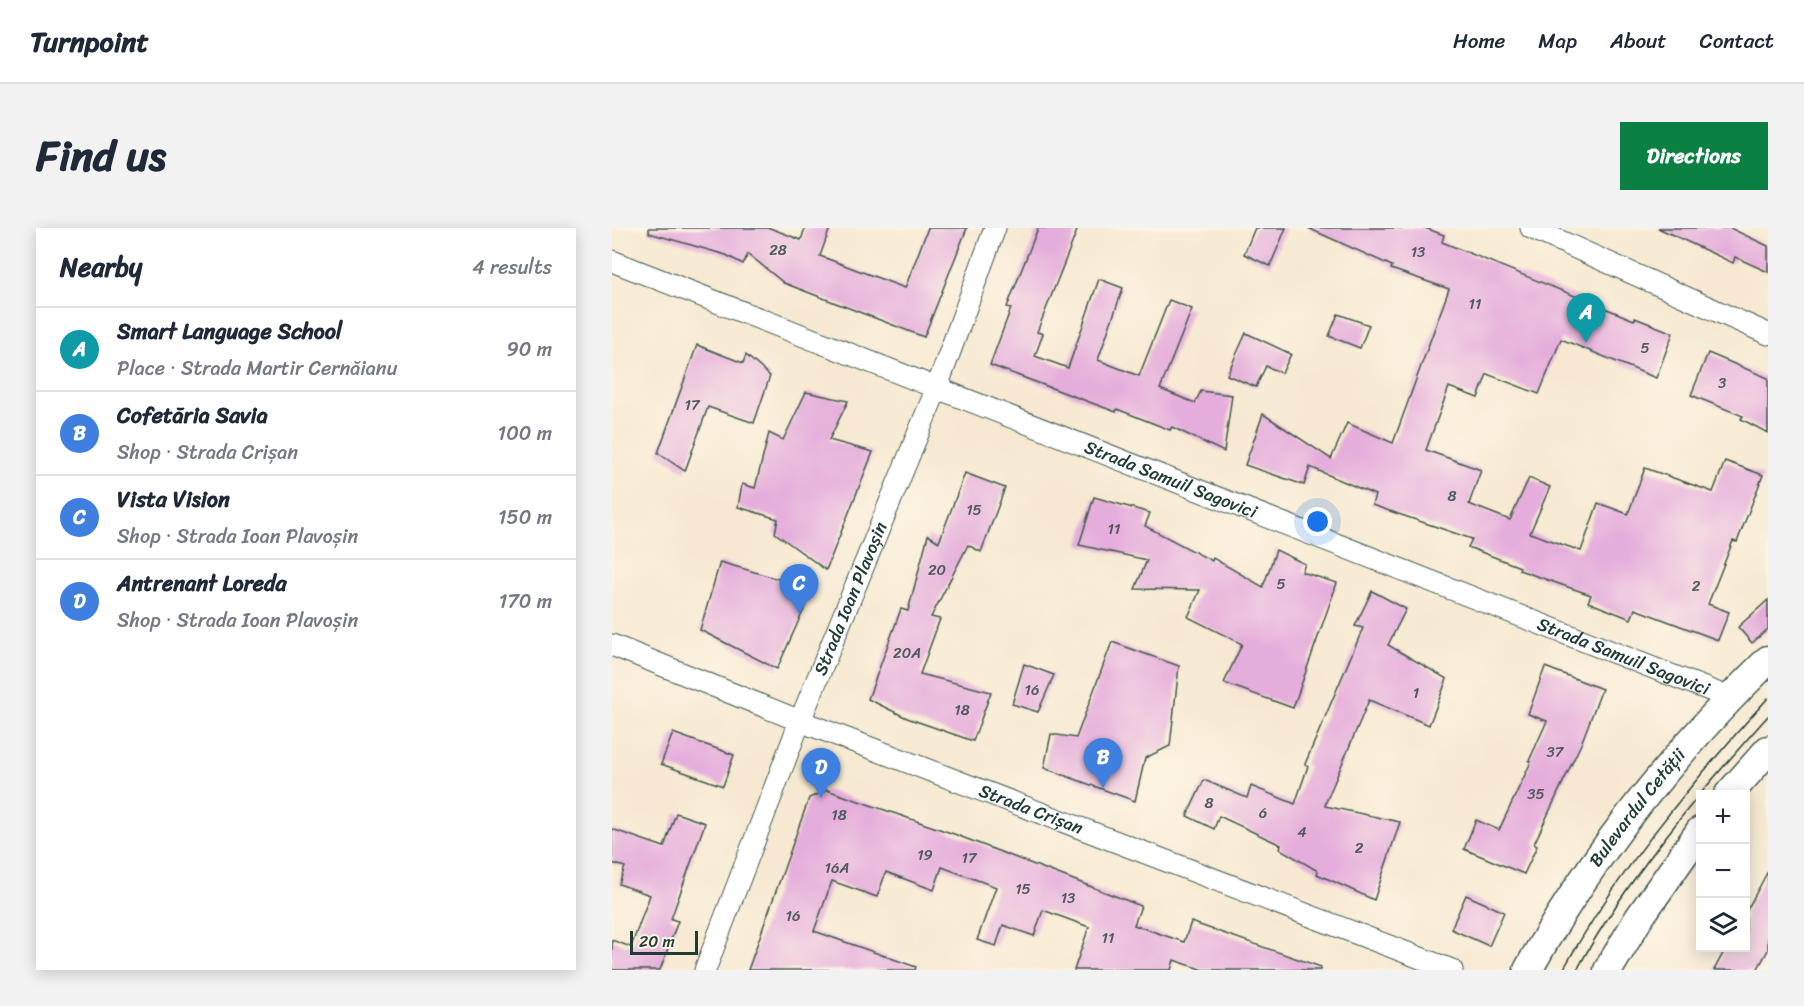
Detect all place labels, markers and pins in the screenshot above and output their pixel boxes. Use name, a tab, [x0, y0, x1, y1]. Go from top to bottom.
pin: A	[1566, 294, 1606, 343]
pin: C	[780, 564, 819, 614]
pin: B	[1084, 738, 1122, 788]
pin: D	[802, 748, 840, 798]

